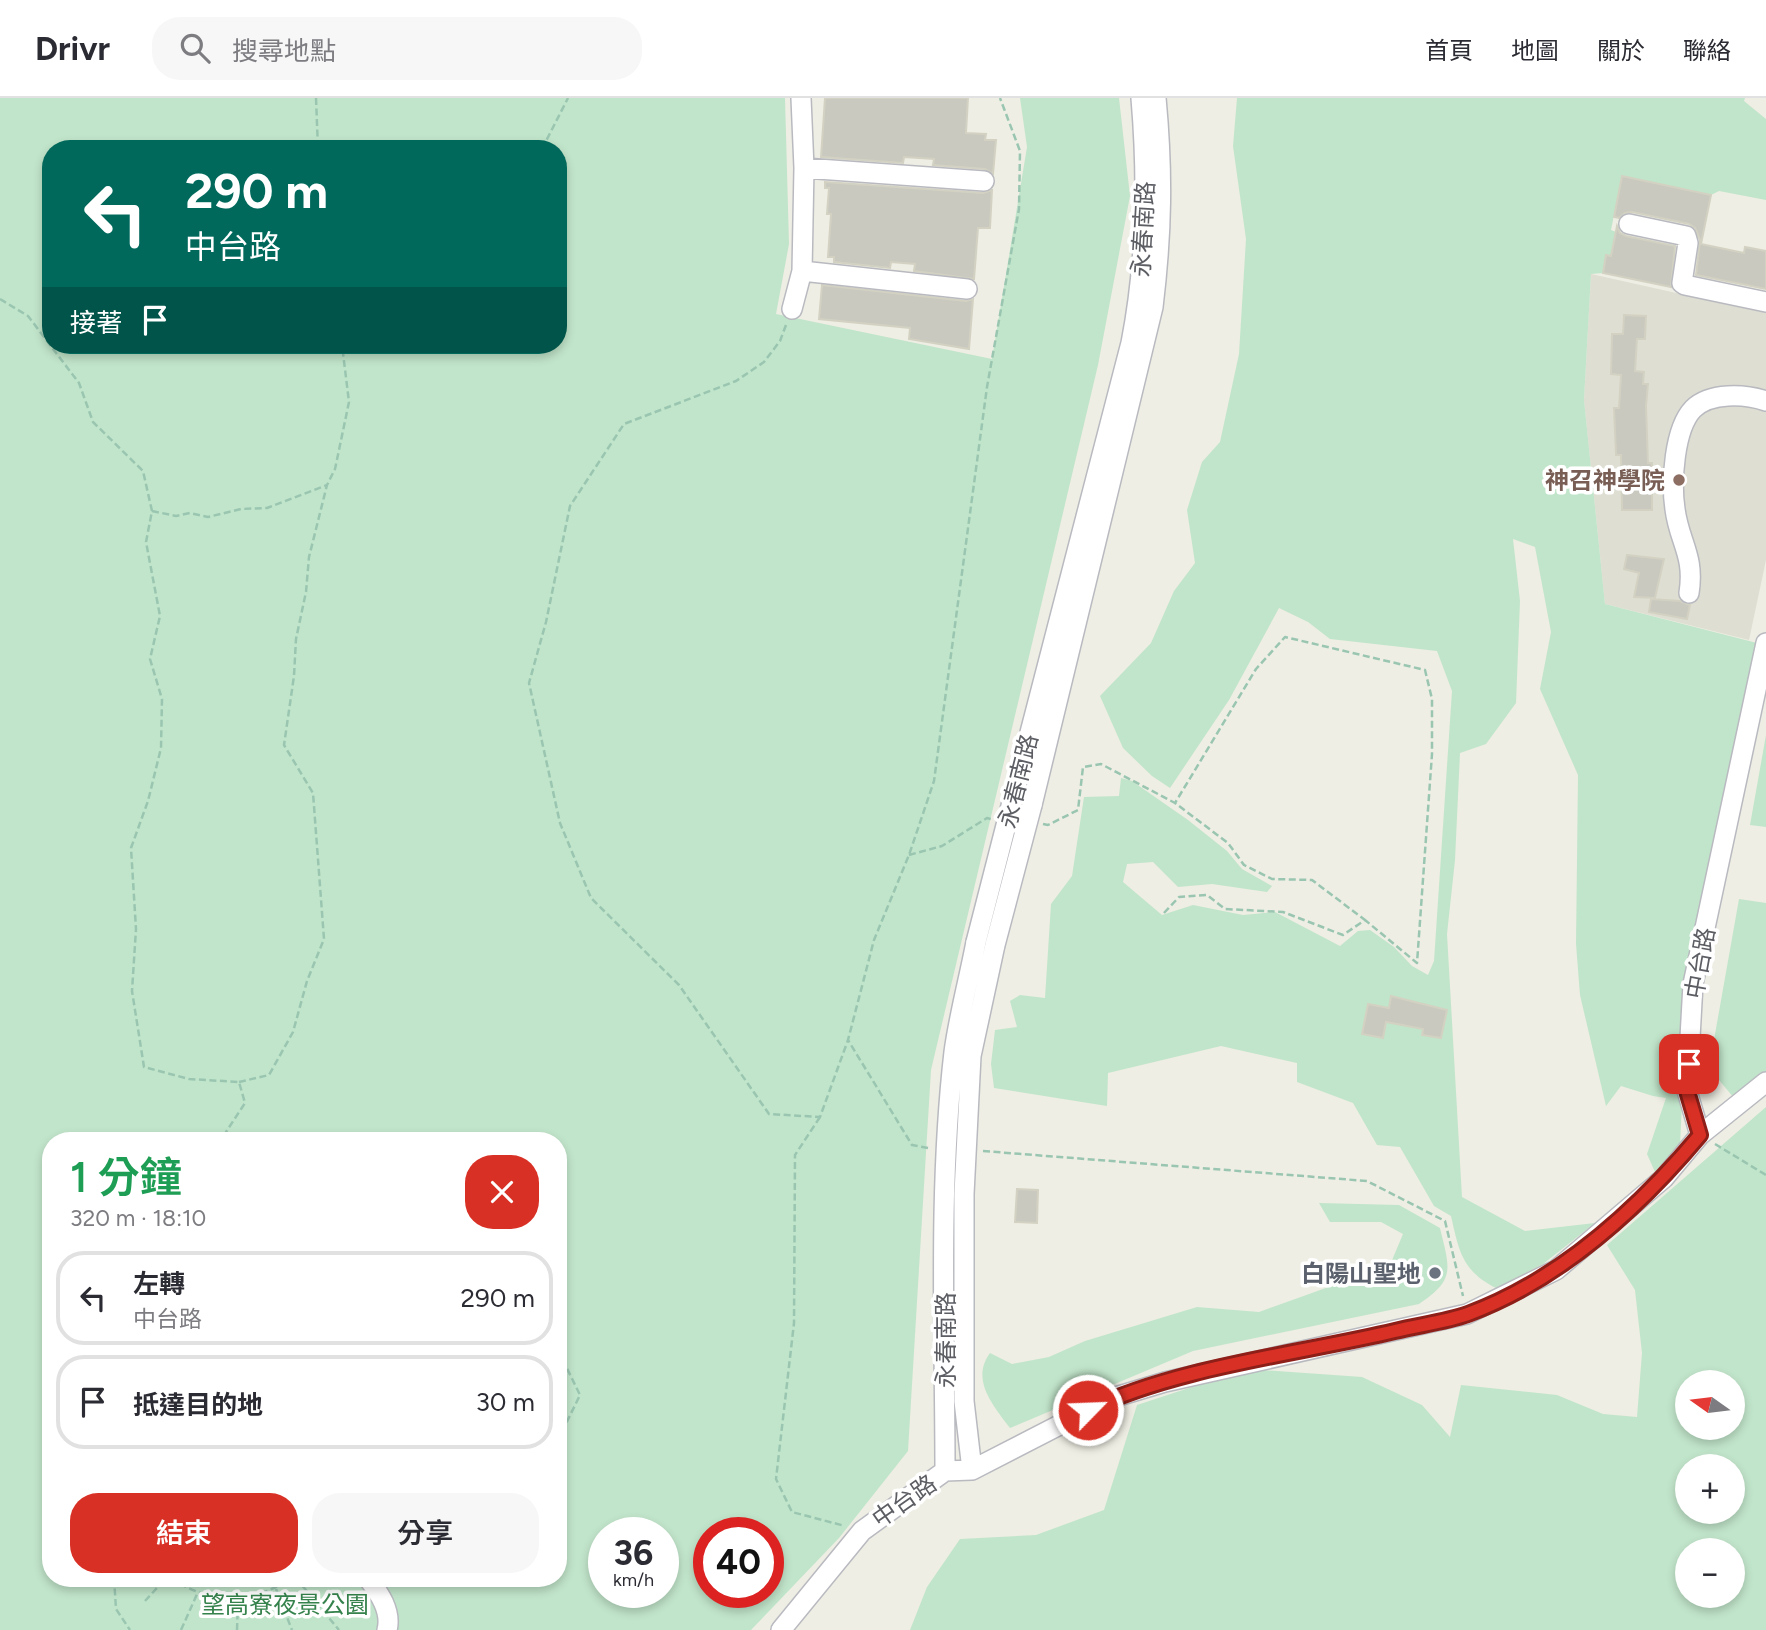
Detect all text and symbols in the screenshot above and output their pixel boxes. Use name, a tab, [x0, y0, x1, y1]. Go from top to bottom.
search box	[152, 17, 642, 80]
text: Drivr	[35, 29, 110, 68]
icon: search	[176, 29, 214, 67]
text: 搜尋地點	[232, 35, 336, 67]
text: 首頁	[1425, 36, 1473, 65]
text: 地圖	[1511, 36, 1559, 65]
text: 關於	[1597, 36, 1645, 65]
text: 聯絡	[1683, 36, 1731, 65]
text: 290 m	[185, 161, 328, 220]
icon: left	[70, 168, 161, 259]
street label: 永春南路	[1126, 180, 1160, 278]
text: 中台路	[185, 228, 281, 266]
icon: arrive	[136, 301, 174, 339]
text: 接著	[70, 307, 122, 339]
place label: 神召神學院	[1545, 466, 1665, 495]
marker: 神召神學院	[1671, 472, 1687, 488]
street label: 永春南路	[992, 731, 1044, 831]
street label: 中台路	[1679, 925, 1721, 1001]
pin	[1659, 1034, 1719, 1094]
icon: arrive	[1670, 1045, 1708, 1083]
text: 1 分鐘	[70, 1152, 182, 1203]
button: close	[465, 1155, 539, 1229]
text: 320 m · 18:10	[70, 1204, 206, 1232]
place label: 白陽山聖地	[1301, 1259, 1421, 1288]
marker: 白陽山聖地	[1427, 1265, 1443, 1281]
text: 左轉	[133, 1268, 185, 1300]
icon: left	[74, 1279, 112, 1317]
text: 290 m	[461, 1282, 535, 1314]
street label: 永春南路	[931, 1292, 960, 1388]
text: 中台路	[133, 1305, 202, 1333]
north arrow	[1675, 1370, 1745, 1440]
map controls	[1675, 1370, 1745, 1608]
position arrow	[1051, 1373, 1125, 1447]
icon: arrive	[74, 1383, 112, 1421]
text: 30 m	[476, 1386, 535, 1418]
text: 抵達目的地	[133, 1389, 263, 1421]
button: +	[1675, 1454, 1745, 1524]
street label: 中台路	[866, 1468, 942, 1534]
button: 結束	[70, 1493, 298, 1573]
button: 分享	[312, 1493, 539, 1573]
speed limit sign: 40	[693, 1517, 784, 1608]
text: 36	[614, 1532, 653, 1574]
button: −	[1675, 1538, 1745, 1608]
text: km/h	[613, 1569, 654, 1591]
park label: 望高寮夜景公園	[201, 1590, 369, 1619]

